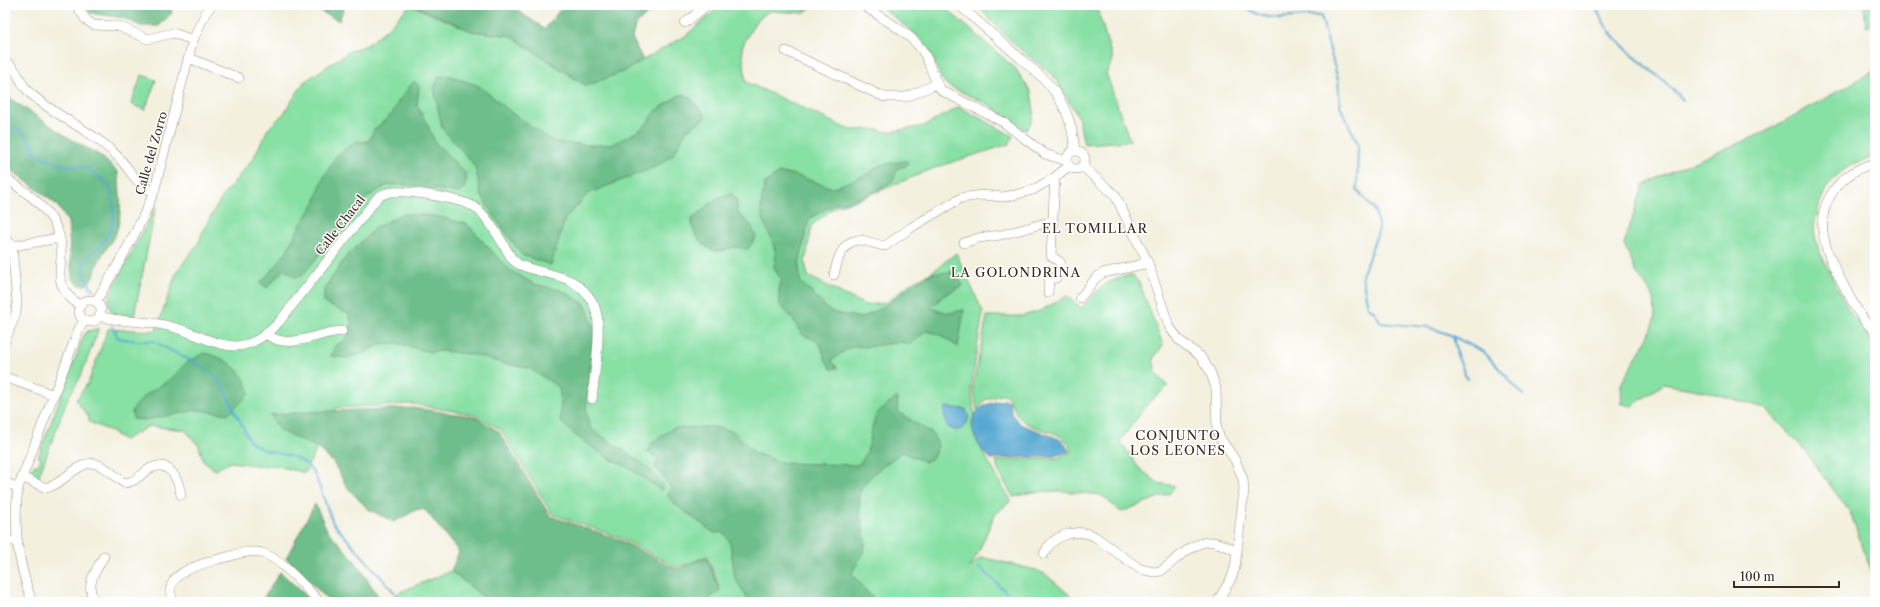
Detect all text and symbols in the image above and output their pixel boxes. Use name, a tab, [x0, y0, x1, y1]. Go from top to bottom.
street label: Calle del Zorro	[132, 110, 170, 196]
street label: Calle Chacal	[312, 192, 368, 258]
district label: EL TOMILLAR	[1042, 220, 1148, 236]
district label: LA GOLONDRINA	[951, 264, 1081, 280]
district label: CONJUNTO LOS LEONES	[1130, 427, 1226, 458]
scale bar	[1734, 563, 1839, 589]
text: 100 m	[1740, 569, 1775, 584]

